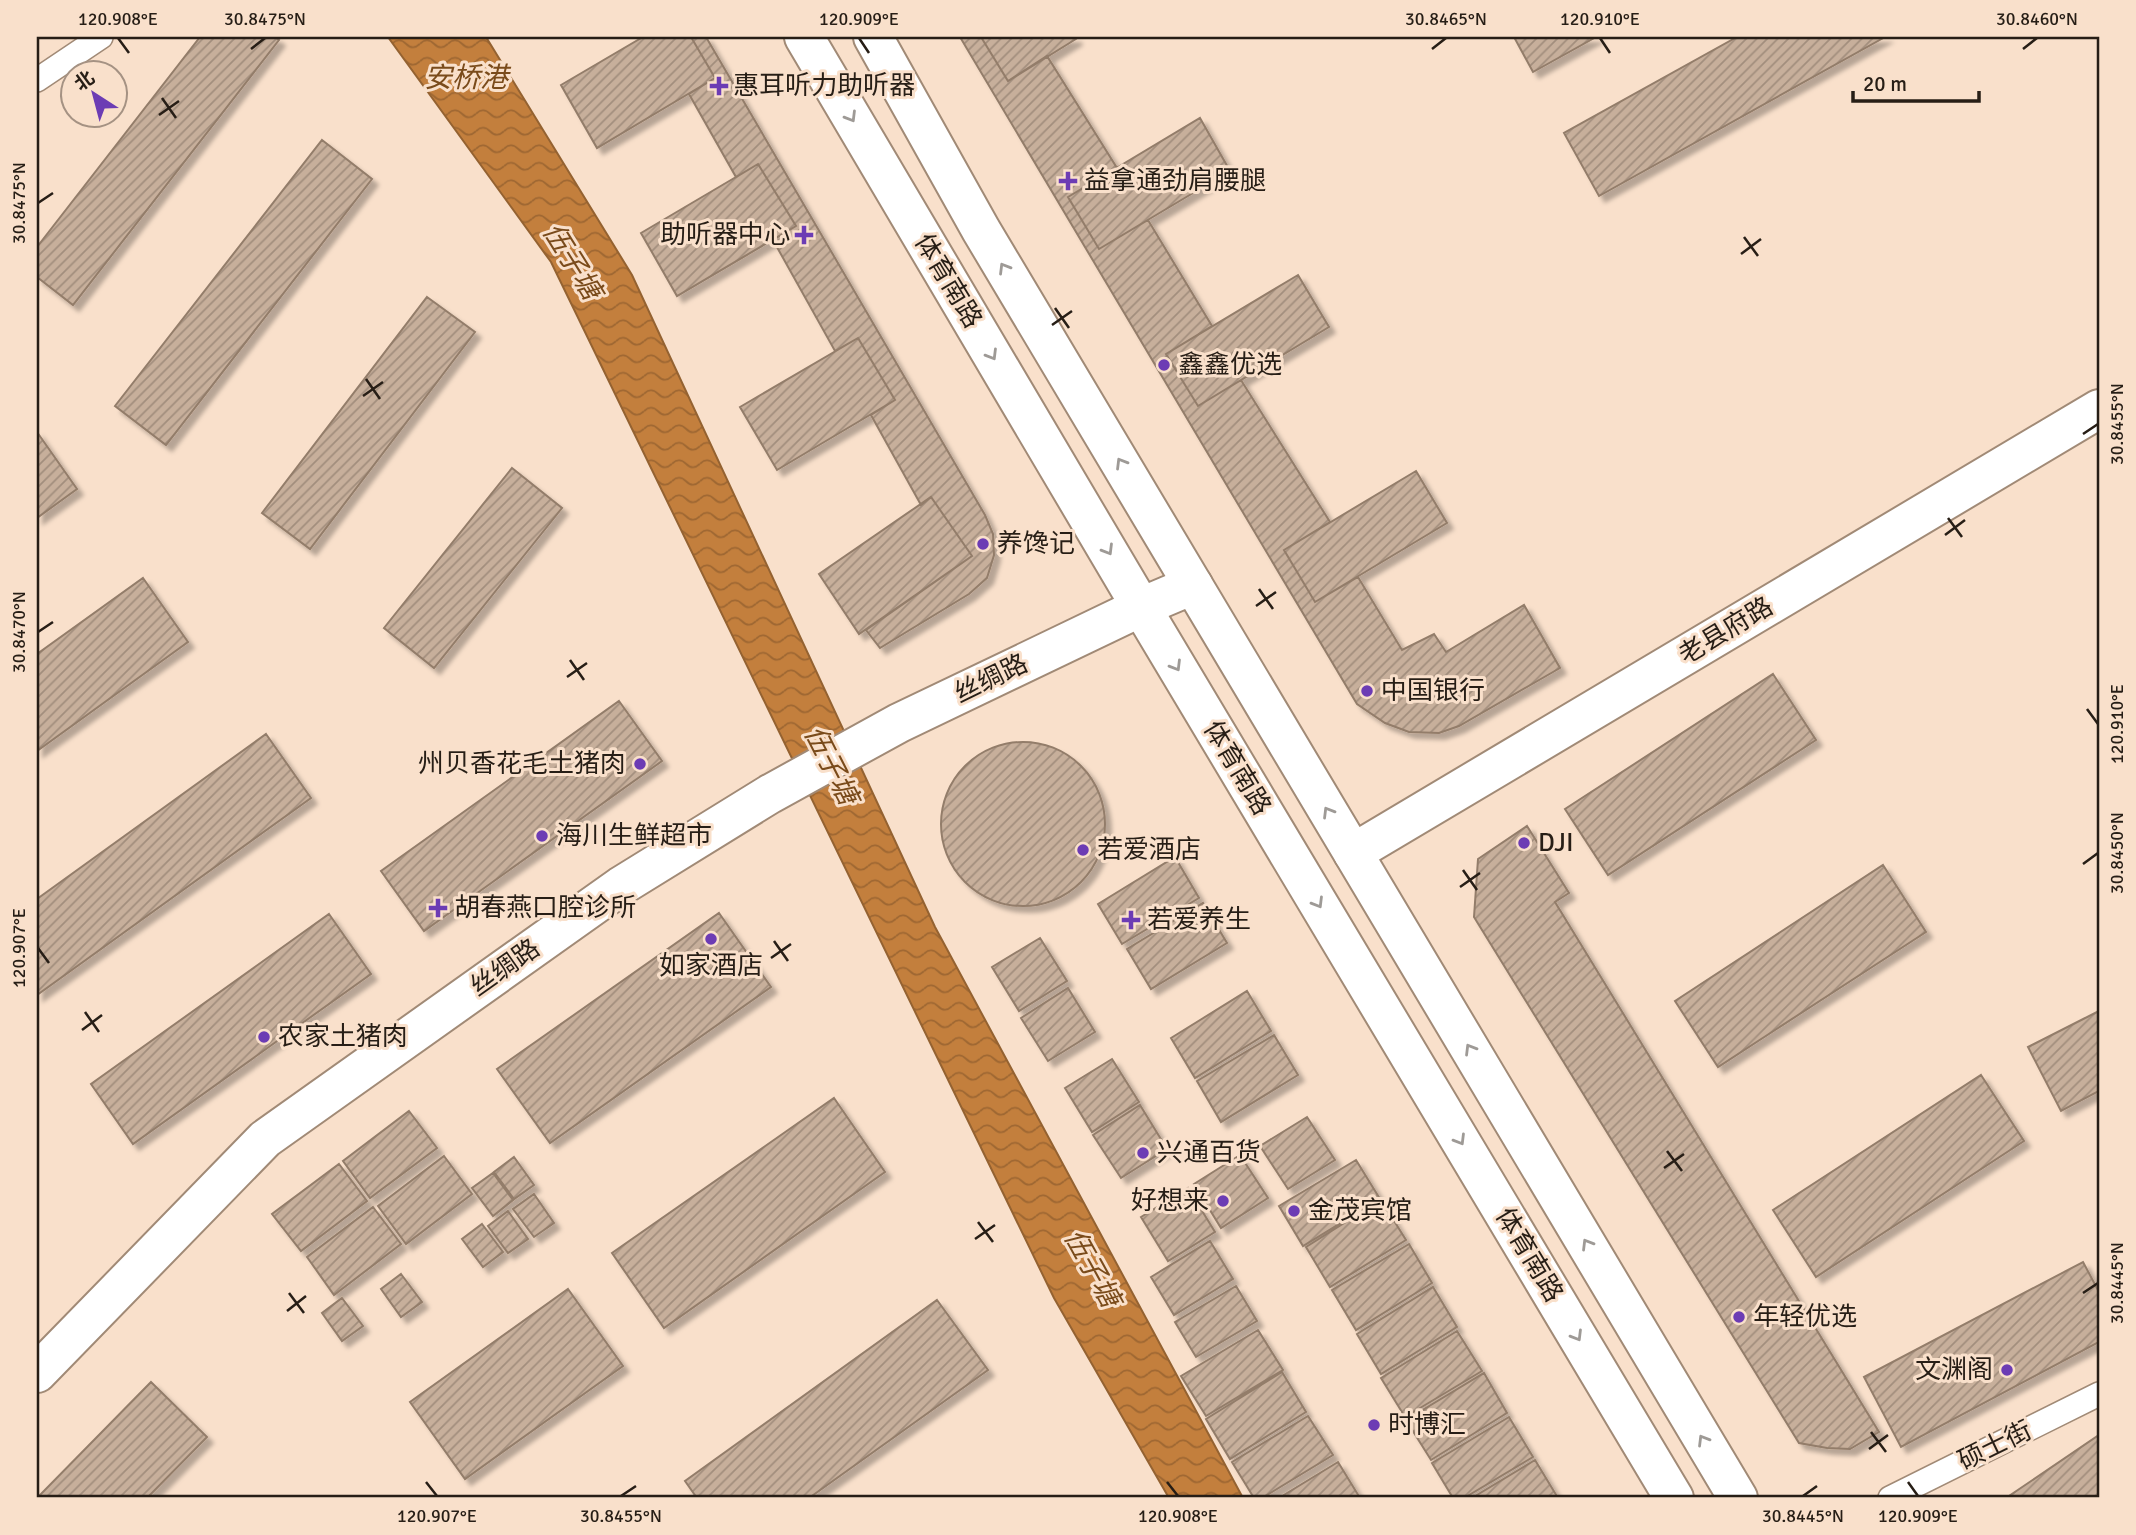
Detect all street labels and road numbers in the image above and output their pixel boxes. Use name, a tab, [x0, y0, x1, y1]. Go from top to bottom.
street label: 体育南路	[907, 228, 989, 334]
street label: 老县府路	[1673, 590, 1779, 672]
street label: 丝绸路	[949, 648, 1033, 710]
street label: 体育南路	[1196, 715, 1278, 821]
street label: 丝绸路	[464, 933, 546, 1003]
street label: 体育南路	[1488, 1202, 1570, 1308]
street label: 硕士街	[1953, 1415, 2037, 1477]

